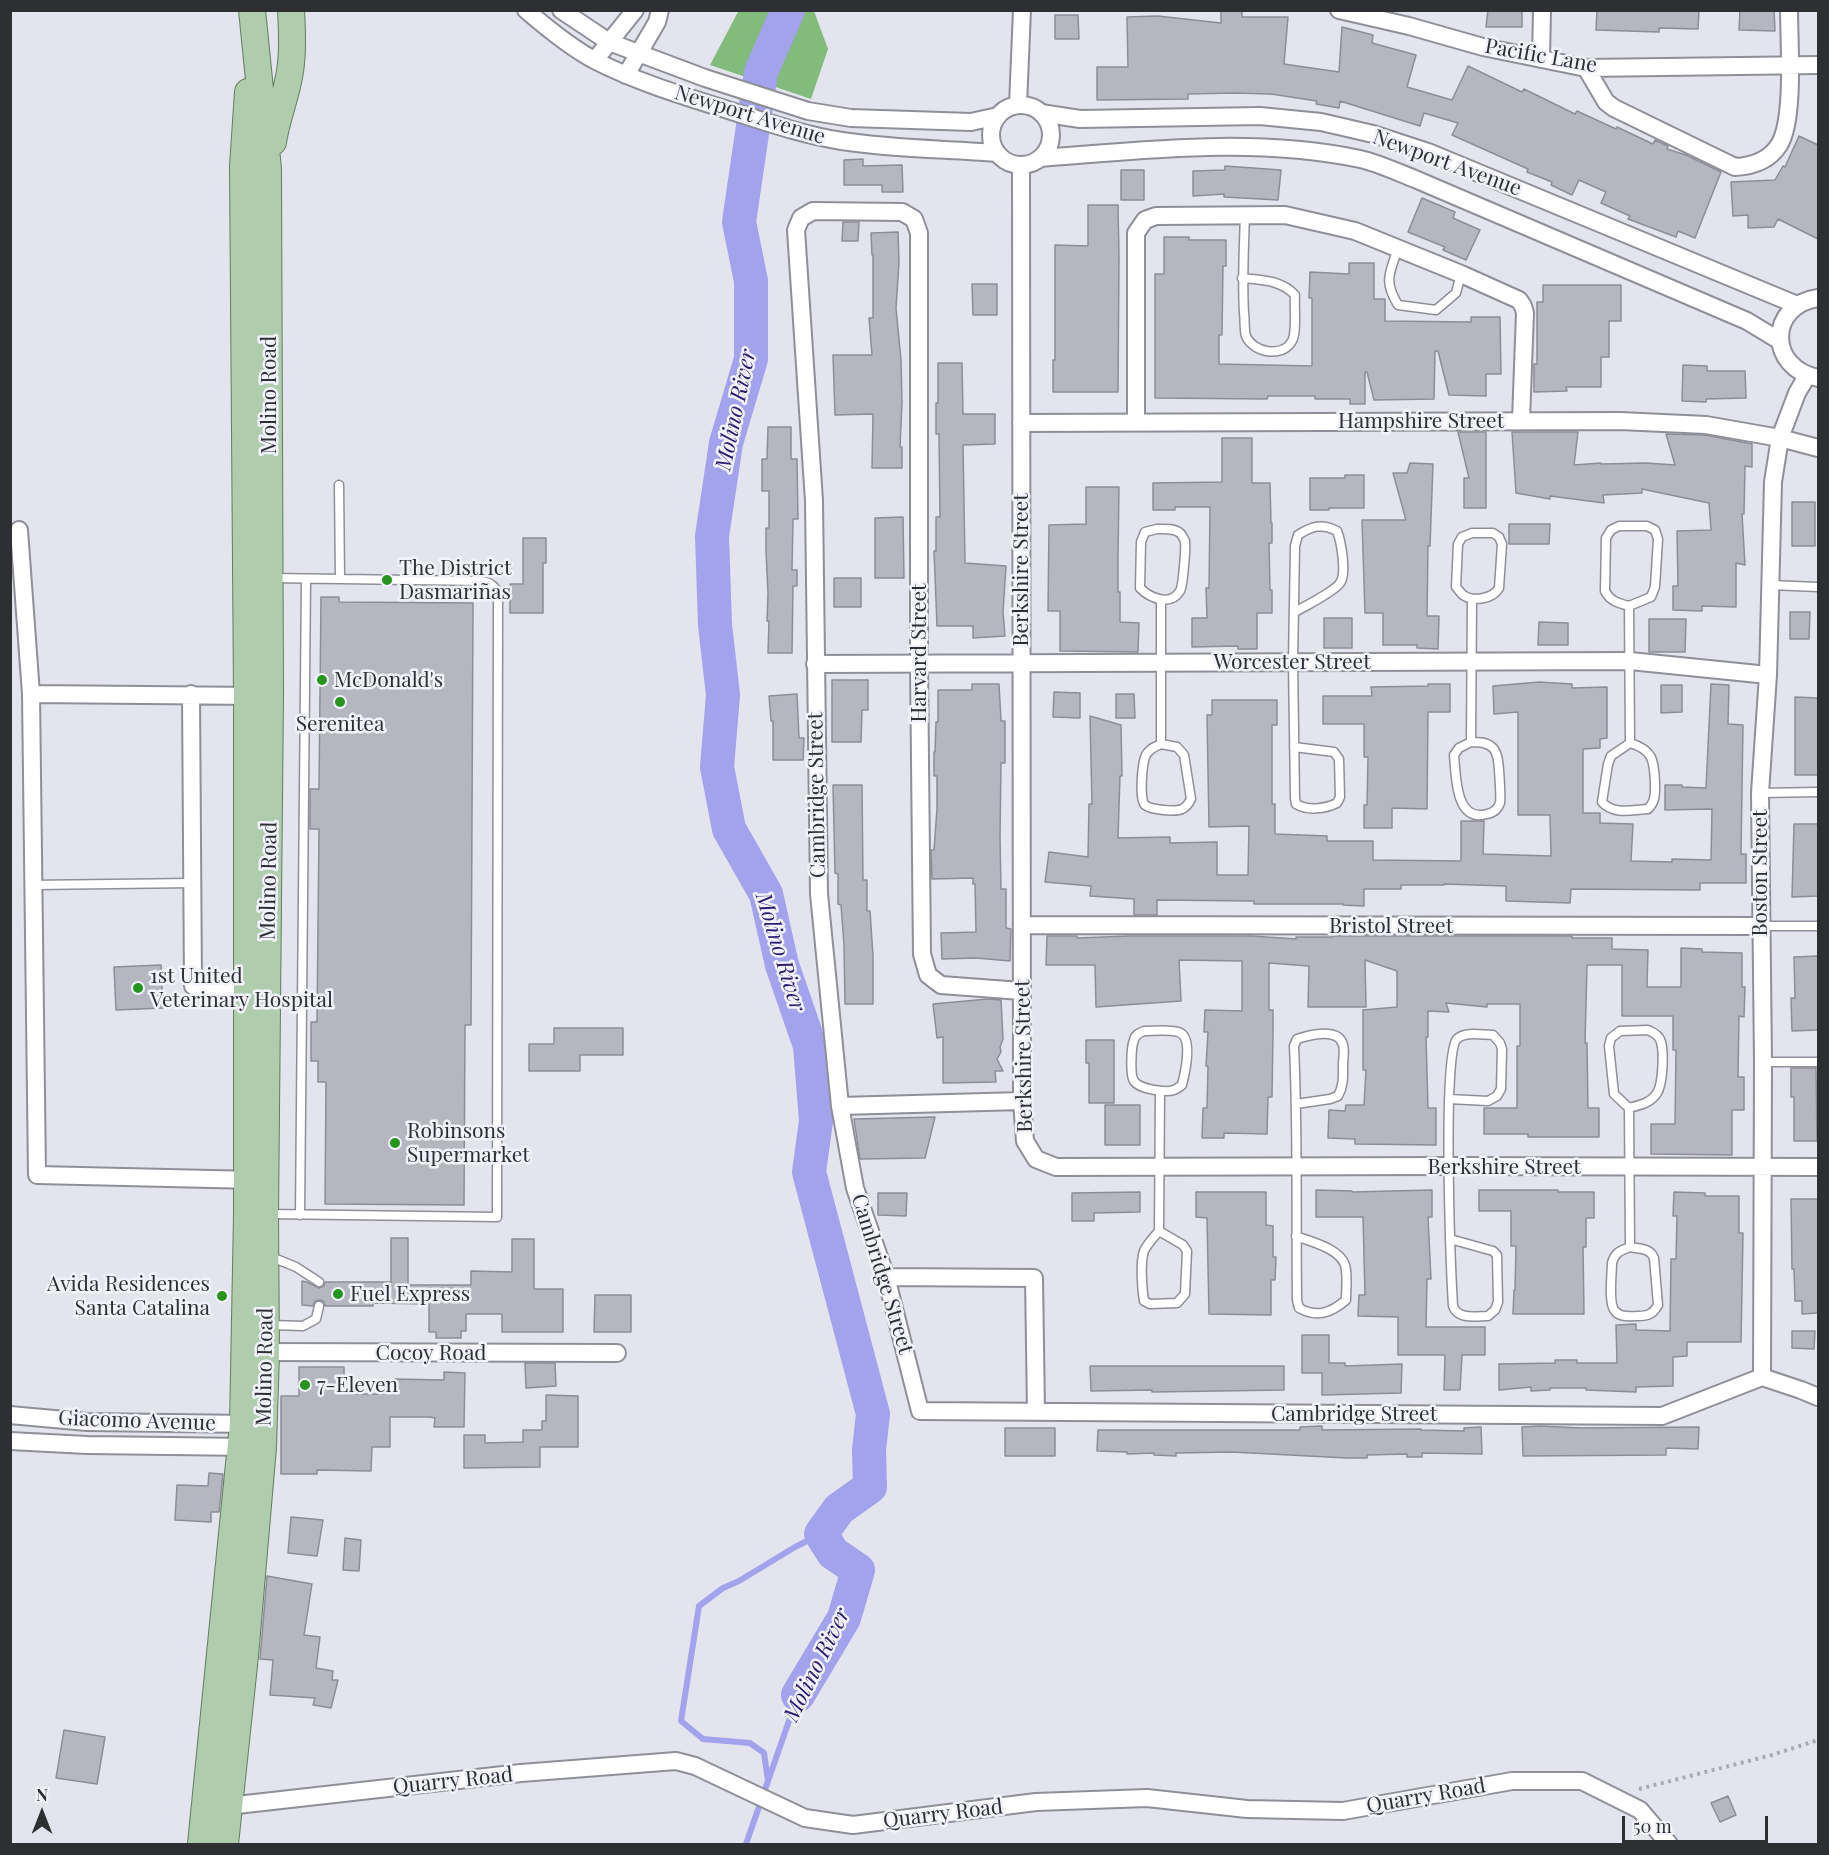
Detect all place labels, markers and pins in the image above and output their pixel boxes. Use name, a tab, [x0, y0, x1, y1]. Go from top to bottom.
place label: The District Dasmariñas	[399, 555, 511, 605]
marker: The District Dasmariñas	[380, 573, 394, 587]
place label: McDonald's	[334, 667, 443, 693]
marker: McDonald's	[315, 673, 329, 687]
marker: Serenitea	[333, 695, 347, 709]
place label: Serenitea	[296, 711, 384, 737]
place label: 1st United Veterinary Hospital	[150, 963, 333, 1013]
marker: 1st United Veterinary Hospital	[131, 981, 145, 995]
place label: Robinsons Supermarket	[407, 1118, 530, 1168]
marker: Robinsons Supermarket	[388, 1136, 402, 1150]
place label: Avida Residences Santa Catalina	[47, 1271, 210, 1321]
place label: Fuel Express	[350, 1281, 470, 1307]
marker: Fuel Express	[331, 1287, 345, 1301]
marker: Avida Residences Santa Catalina	[215, 1289, 229, 1303]
place label: 7-Eleven	[317, 1372, 398, 1398]
marker: 7-Eleven	[298, 1378, 312, 1392]

